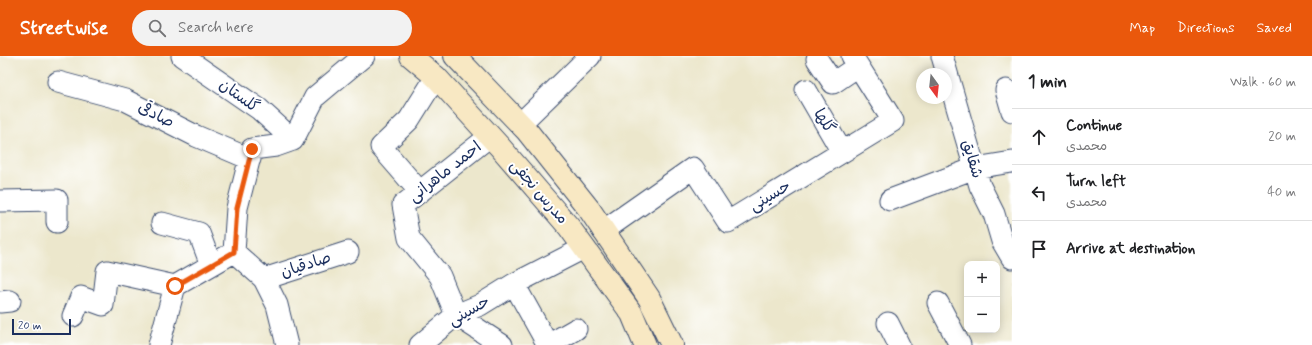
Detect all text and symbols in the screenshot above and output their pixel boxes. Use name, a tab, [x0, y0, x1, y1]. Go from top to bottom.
search box	[132, 10, 412, 46]
text: Streetwise	[20, 16, 108, 41]
icon: search	[146, 17, 168, 39]
text: Search here	[178, 18, 254, 38]
text: Map	[1129, 19, 1155, 37]
text: Directions	[1177, 19, 1235, 37]
text: Saved	[1257, 19, 1292, 37]
north arrow	[916, 68, 952, 104]
text: 1 min	[1028, 71, 1067, 93]
street label: گلستان	[215, 74, 263, 118]
text: Walk · 60 m	[1230, 74, 1296, 91]
street label: صادقی	[134, 96, 178, 133]
street label: گلها	[808, 105, 840, 137]
text: Continue	[1066, 116, 1122, 136]
icon: ahead	[1028, 126, 1050, 148]
text: 20 m	[1268, 128, 1296, 145]
street label: احمد ماهرانی	[404, 137, 486, 207]
street label: شقایق	[956, 137, 988, 181]
text: محمدی	[1066, 138, 1107, 155]
route end	[243, 140, 261, 158]
street label: مدرس نجفی	[505, 155, 573, 229]
text: Turn left	[1066, 172, 1126, 192]
street label: حسینی	[745, 175, 795, 217]
icon: left	[1028, 182, 1050, 204]
text: 40 m	[1267, 184, 1296, 201]
text: محمدی	[1066, 194, 1107, 211]
icon: arrive	[1028, 238, 1050, 260]
text: Arrive at destination	[1066, 239, 1195, 259]
street label: صادقیان	[278, 247, 334, 283]
map controls	[964, 261, 1000, 333]
button: +	[964, 261, 1000, 297]
route start	[166, 277, 184, 295]
street label: حسینی	[444, 291, 494, 331]
button: −	[964, 297, 1000, 333]
scale bar	[12, 317, 71, 336]
text: 20 m	[18, 319, 41, 333]

